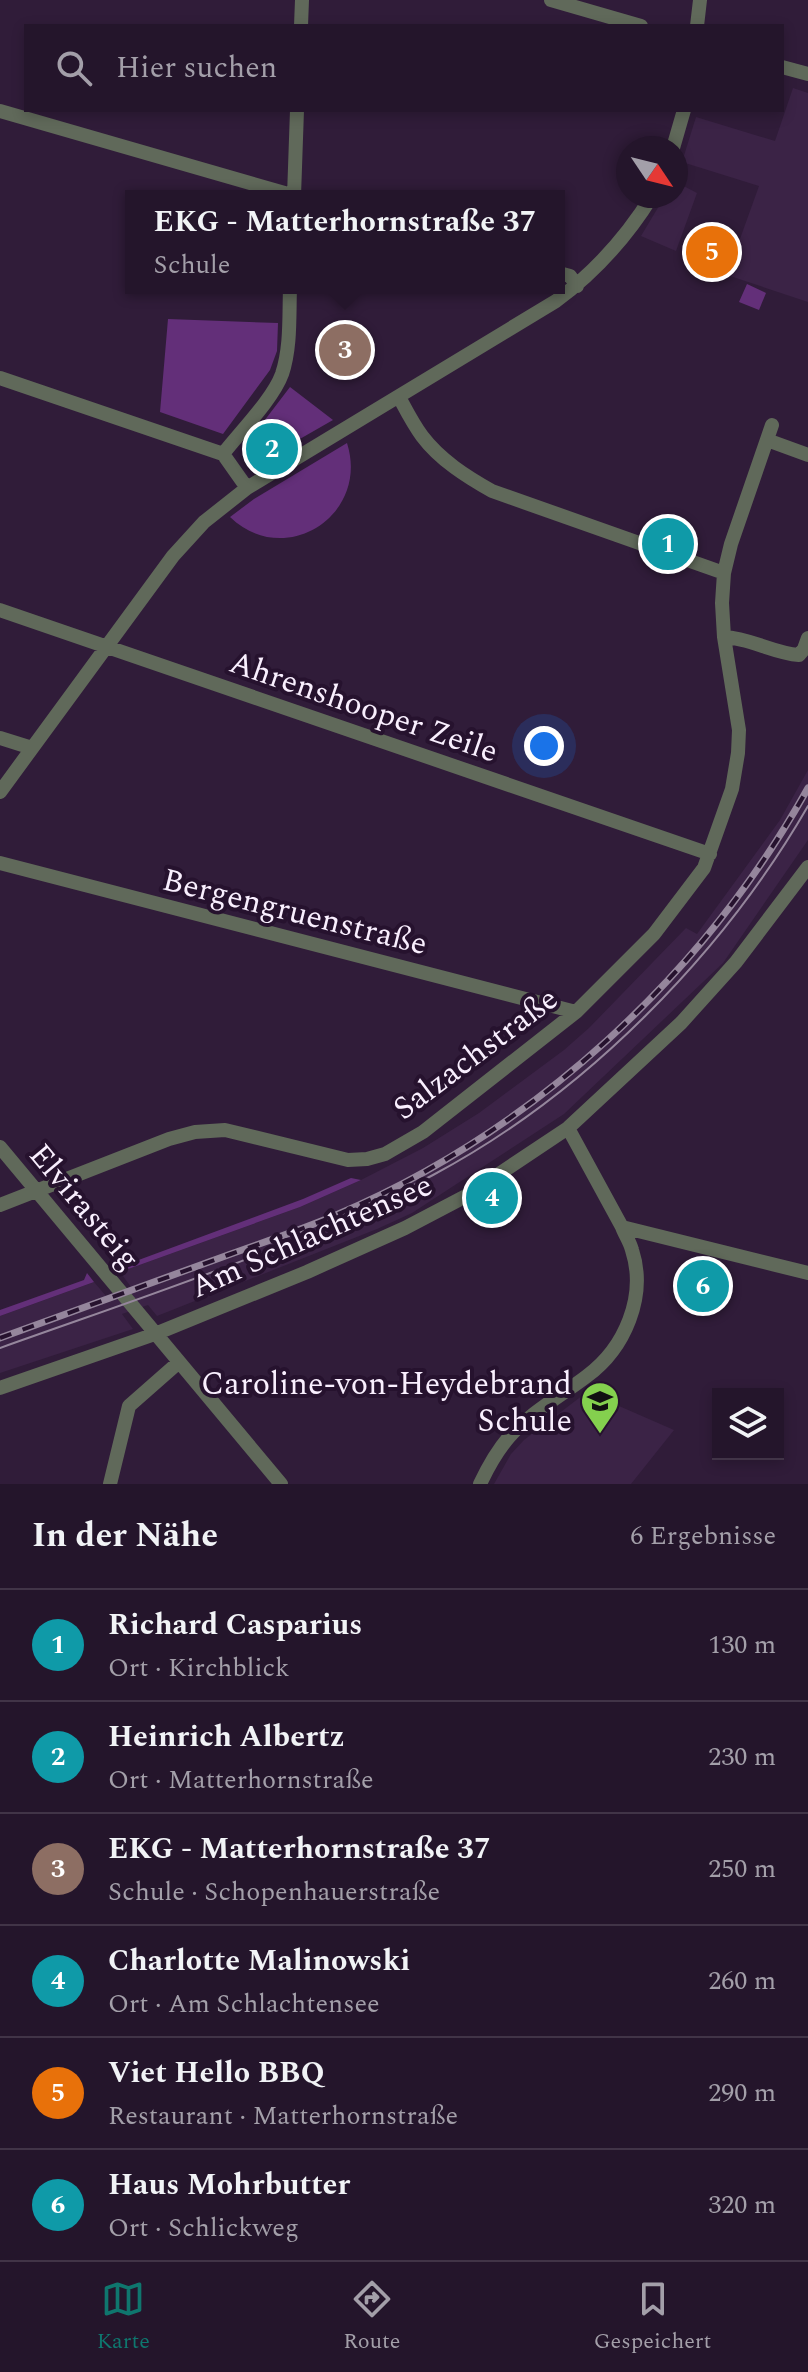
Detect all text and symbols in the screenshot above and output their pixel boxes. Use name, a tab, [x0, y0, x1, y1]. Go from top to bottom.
search box	[24, 24, 784, 112]
text: Hier suchen	[116, 45, 277, 91]
icon: search	[52, 46, 96, 90]
north arrow	[616, 136, 688, 208]
popup	[125, 190, 565, 294]
text: EKG - Matterhornstraße 37	[154, 199, 536, 245]
pin: 5	[686, 222, 738, 282]
text: Schule	[154, 245, 230, 285]
pin: 3	[319, 320, 371, 380]
pin: 2	[246, 419, 298, 479]
pin: 1	[642, 514, 694, 574]
street label: Ahrenshooper Zeile	[223, 638, 504, 776]
your location	[524, 726, 564, 766]
street label: Bergengruenstraße	[157, 856, 432, 969]
street label: Salzachstraße	[383, 976, 569, 1133]
street label: Elvirasteig	[16, 1133, 152, 1281]
street label: Am Schlachtensee	[183, 1161, 441, 1312]
pin: 4	[466, 1168, 518, 1228]
pin: 6	[677, 1256, 729, 1316]
place label: Caroline-von-Heydebrand Schule	[201, 1360, 572, 1446]
school or university icon: Caroline-von-Heydebrand Schule	[579, 1380, 621, 1435]
map controls	[712, 1388, 784, 1460]
button: layers	[712, 1388, 784, 1460]
text: In der Nähe	[32, 1510, 218, 1562]
text: 6 Ergebnisse	[630, 1516, 776, 1556]
text: Richard Casparius	[108, 1602, 362, 1648]
text: 1	[51, 1625, 65, 1665]
text: 130 m	[708, 1625, 776, 1665]
text: Ort · Kirchblick	[108, 1648, 290, 1688]
text: Heinrich Albertz	[108, 1714, 345, 1760]
text: 2	[51, 1737, 65, 1777]
text: 230 m	[708, 1737, 776, 1777]
text: Ort · Matterhornstraße	[108, 1760, 374, 1800]
text: EKG - Matterhornstraße 37	[108, 1826, 491, 1872]
text: 3	[51, 1849, 65, 1889]
text: 250 m	[708, 1849, 776, 1889]
text: Schule · Schopenhauerstraße	[108, 1872, 440, 1912]
text: Charlotte Malinowski	[108, 1938, 410, 1984]
text: 4	[51, 1961, 65, 2001]
text: 260 m	[708, 1961, 776, 2001]
text: Ort · Am Schlachtensee	[108, 1984, 380, 2024]
text: Viet Hello BBQ	[108, 2050, 324, 2096]
text: 5	[51, 2073, 65, 2113]
text: 290 m	[708, 2073, 776, 2113]
text: Restaurant · Matterhornstraße	[108, 2096, 458, 2136]
text: Haus Mohrbutter	[108, 2162, 350, 2208]
text: 6	[51, 2185, 65, 2225]
text: 320 m	[708, 2185, 776, 2225]
text: Ort · Schlickweg	[108, 2208, 299, 2248]
tab: Karte	[97, 2277, 150, 2358]
tab: Route	[343, 2277, 400, 2358]
tab: Gespeichert	[594, 2277, 711, 2358]

